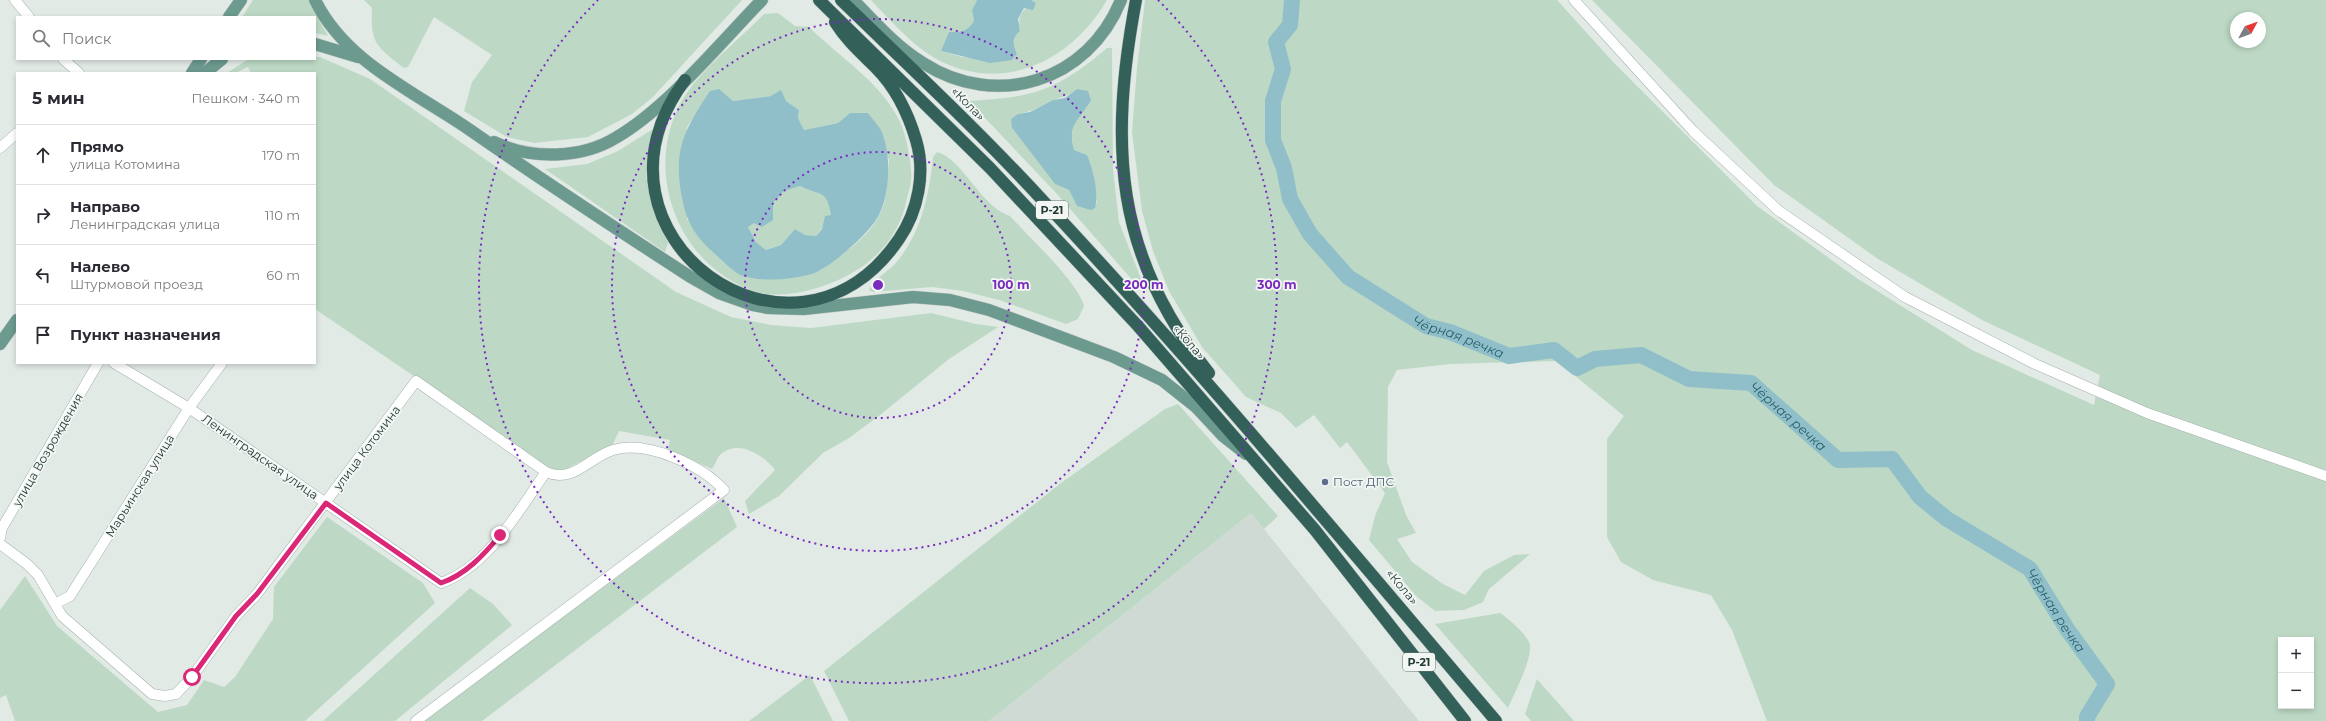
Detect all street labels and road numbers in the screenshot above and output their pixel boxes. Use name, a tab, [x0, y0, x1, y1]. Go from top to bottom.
street label: «Кола»	[948, 84, 989, 124]
road number: Р-21	[1036, 201, 1068, 219]
street label: «Кола»	[1170, 321, 1209, 363]
street label: улица Возрождения	[9, 391, 86, 510]
street label: улица Котомина	[329, 402, 403, 494]
street label: Ленинградская улица	[199, 411, 321, 502]
street label: Марьинская улица	[102, 432, 177, 540]
street label: «Кола»	[1383, 566, 1422, 608]
road number: Р-21	[1403, 653, 1435, 671]

